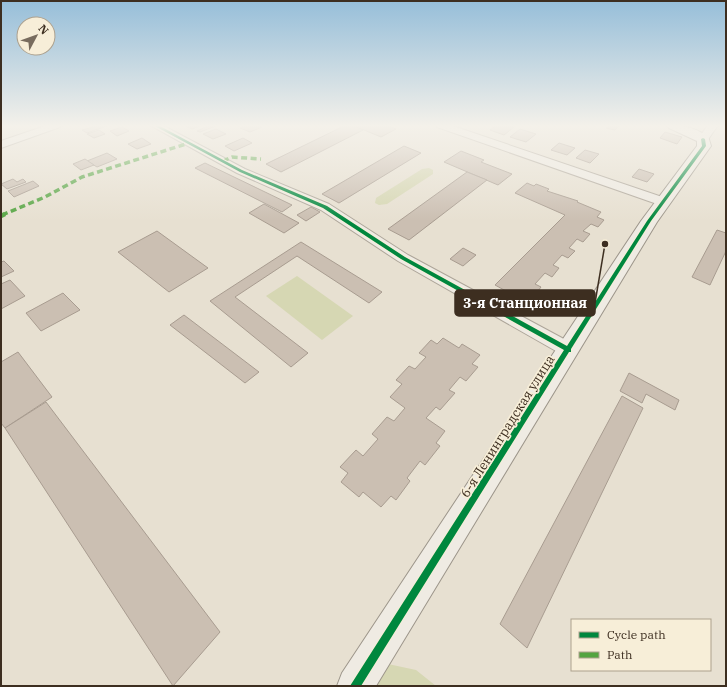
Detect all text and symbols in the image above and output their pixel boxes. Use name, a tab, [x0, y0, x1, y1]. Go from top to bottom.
north arrow	[16, 16, 56, 56]
text: N	[35, 22, 52, 38]
callout: 3-я Станционная	[455, 290, 595, 316]
text: 3-я Станционная	[463, 294, 587, 312]
street label: 6-я Ленинградская улица	[457, 352, 558, 501]
legend	[571, 619, 711, 671]
text: Cycle path	[607, 627, 666, 642]
text: Path	[607, 647, 633, 662]

